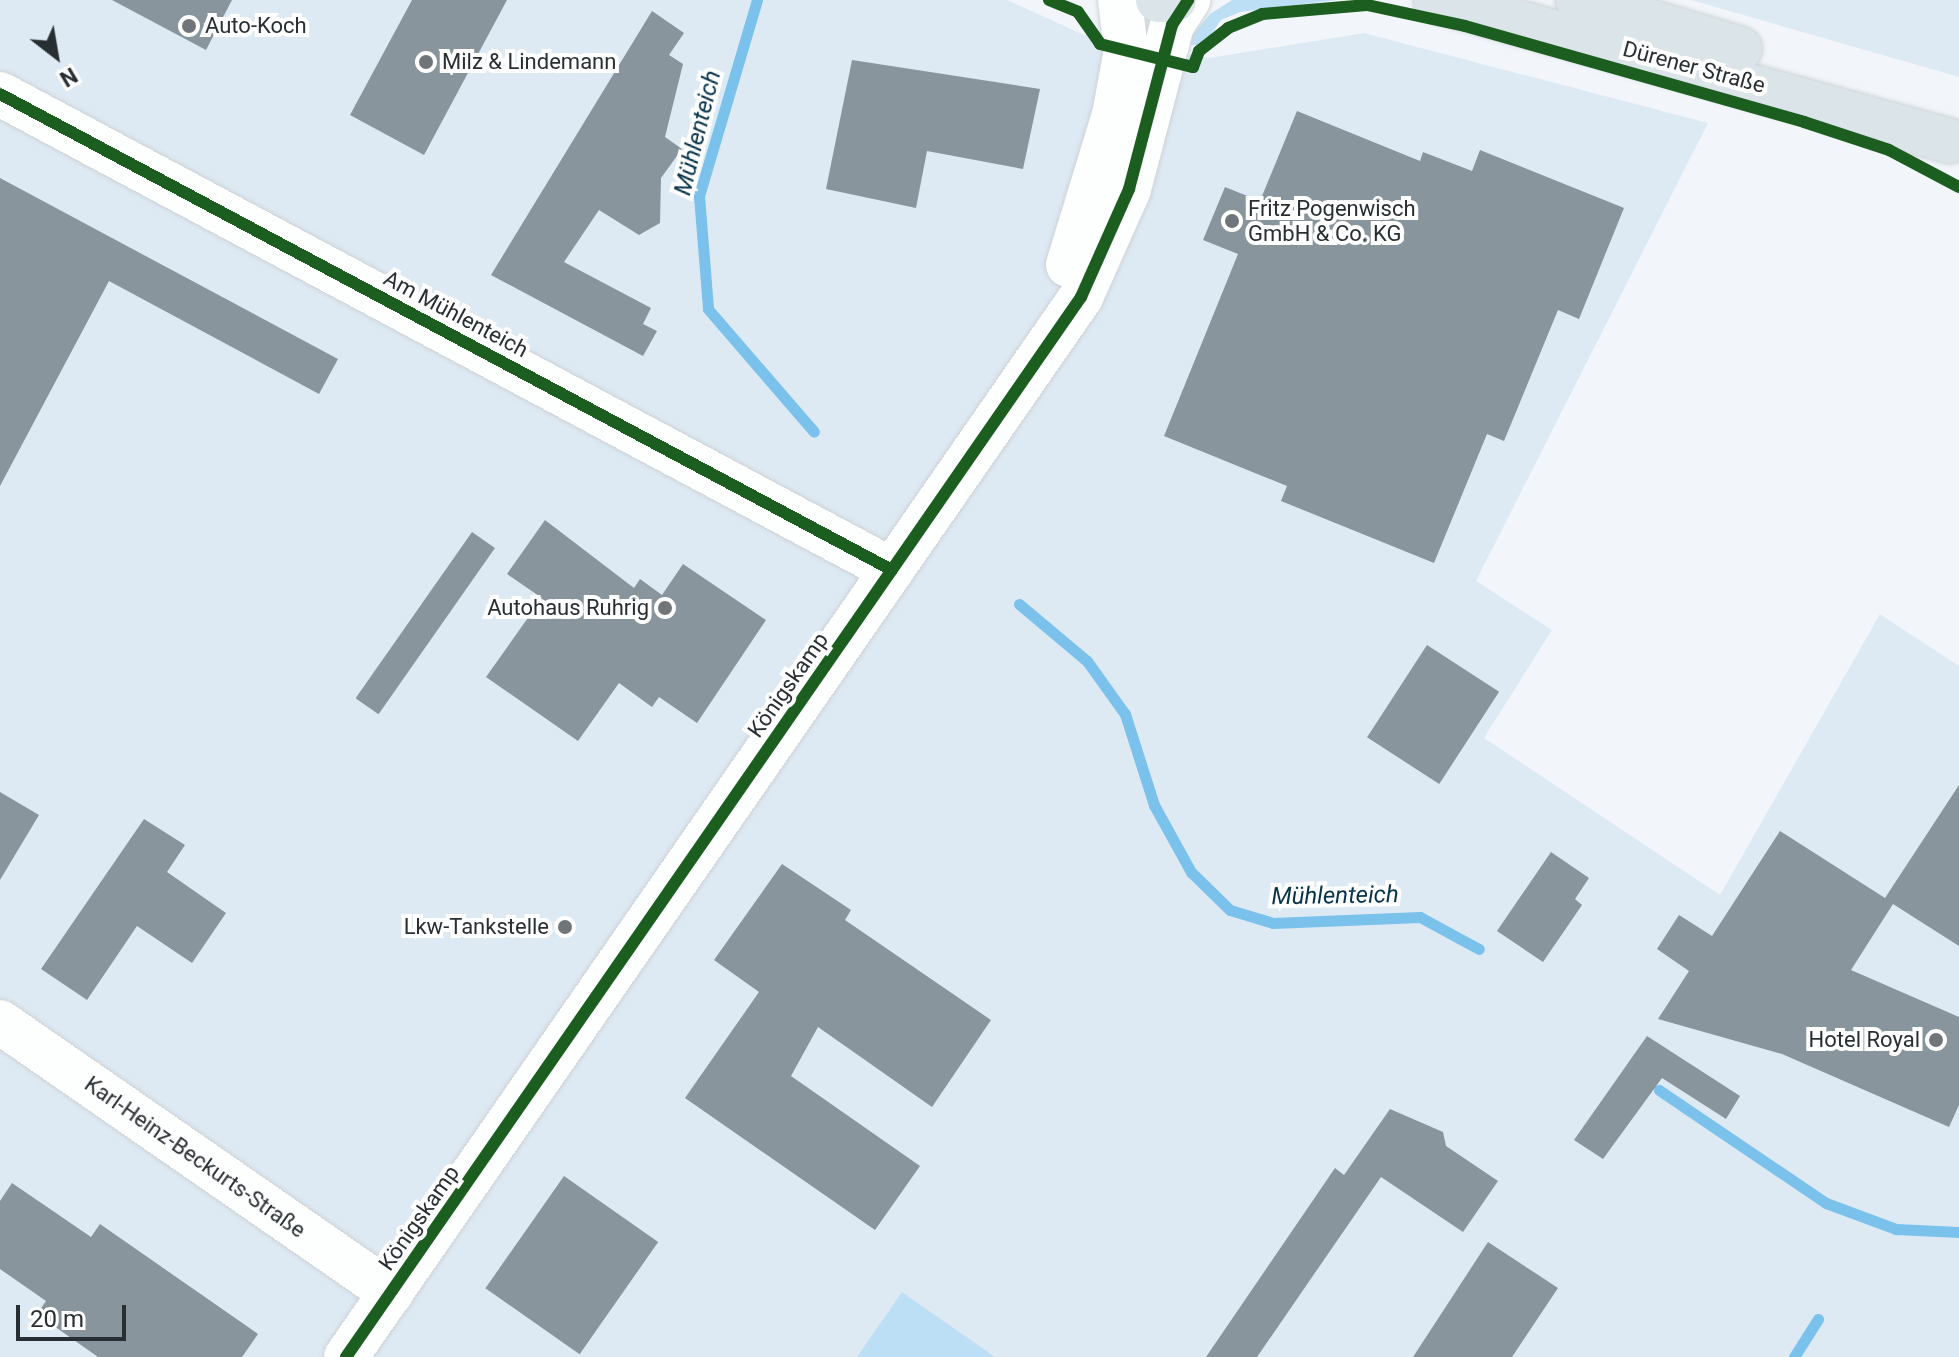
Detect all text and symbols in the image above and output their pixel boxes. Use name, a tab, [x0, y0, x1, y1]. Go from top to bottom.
place label: Auto-Koch	[205, 13, 307, 39]
north arrow	[16, 16, 96, 96]
marker: Auto-Koch	[180, 17, 198, 35]
street label: Dürener Straße	[1620, 35, 1768, 99]
place label: Milz & Lindemann	[442, 49, 616, 75]
marker: Milz & Lindemann	[417, 53, 435, 71]
text: N	[56, 62, 82, 92]
water label: Mühlenteich	[669, 68, 727, 198]
place label: Fritz Pogenwisch GmbH & Co. KG	[1248, 195, 1416, 246]
marker: Fritz Pogenwisch GmbH & Co. KG	[1223, 212, 1241, 230]
street label: Am Mühlenteich	[379, 265, 533, 363]
place label: Autohaus Ruhrig	[487, 595, 649, 621]
marker: Autohaus Ruhrig	[656, 599, 674, 617]
street label: Königskamp	[742, 627, 834, 743]
water label: Mühlenteich	[1271, 880, 1399, 912]
place label: Lkw-Tankstelle	[404, 914, 549, 940]
marker: Lkw-Tankstelle	[556, 918, 574, 936]
place label: Hotel Royal	[1809, 1027, 1920, 1053]
marker: Hotel Royal	[1927, 1031, 1945, 1049]
street label: Karl-Heinz-Beckurts-Straße	[80, 1071, 310, 1243]
street label: Königskamp	[373, 1160, 465, 1276]
scale bar	[20, 1289, 130, 1339]
text: 20 m	[30, 1305, 84, 1333]

